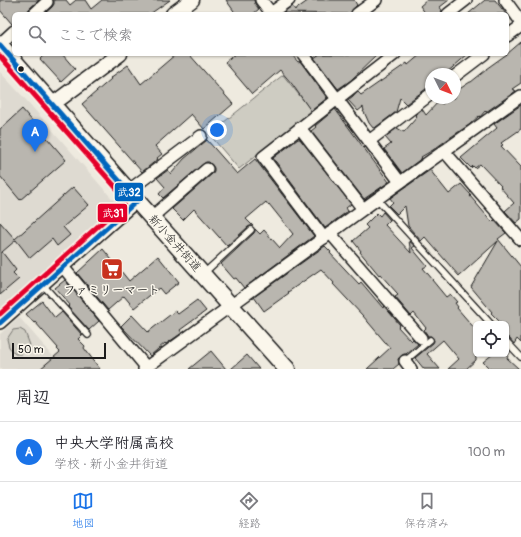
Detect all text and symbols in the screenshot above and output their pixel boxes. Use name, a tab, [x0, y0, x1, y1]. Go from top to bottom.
search box	[12, 12, 509, 56]
icon: search	[26, 23, 48, 45]
text: ここで検索	[58, 26, 133, 45]
unlabelled marker	[16, 64, 26, 74]
north arrow	[425, 68, 461, 104]
pin: A	[22, 119, 48, 152]
your location	[207, 120, 227, 140]
line badge: 武32	[114, 182, 144, 202]
text: 武32	[117, 186, 141, 199]
line badge: 武31	[97, 203, 128, 223]
text: 武31	[102, 207, 124, 220]
street label: 新小金井街道	[145, 212, 204, 275]
supermarket icon: ファミリーマート	[99, 256, 125, 282]
place label: ファミリーマート	[64, 283, 160, 298]
map controls	[473, 321, 509, 357]
button: locate	[473, 321, 509, 357]
scale bar	[12, 341, 106, 360]
text: 50 m	[18, 343, 44, 356]
text: 周辺	[16, 387, 50, 408]
text: 中央大学附属高校	[54, 434, 174, 453]
text: A	[25, 444, 33, 460]
text: 100 m	[468, 444, 505, 460]
text: 学校 · 新小金井街道	[54, 456, 168, 472]
tab: 地図	[72, 490, 94, 530]
tab: 経路	[238, 490, 260, 530]
tab: 保存済み	[405, 490, 449, 530]

